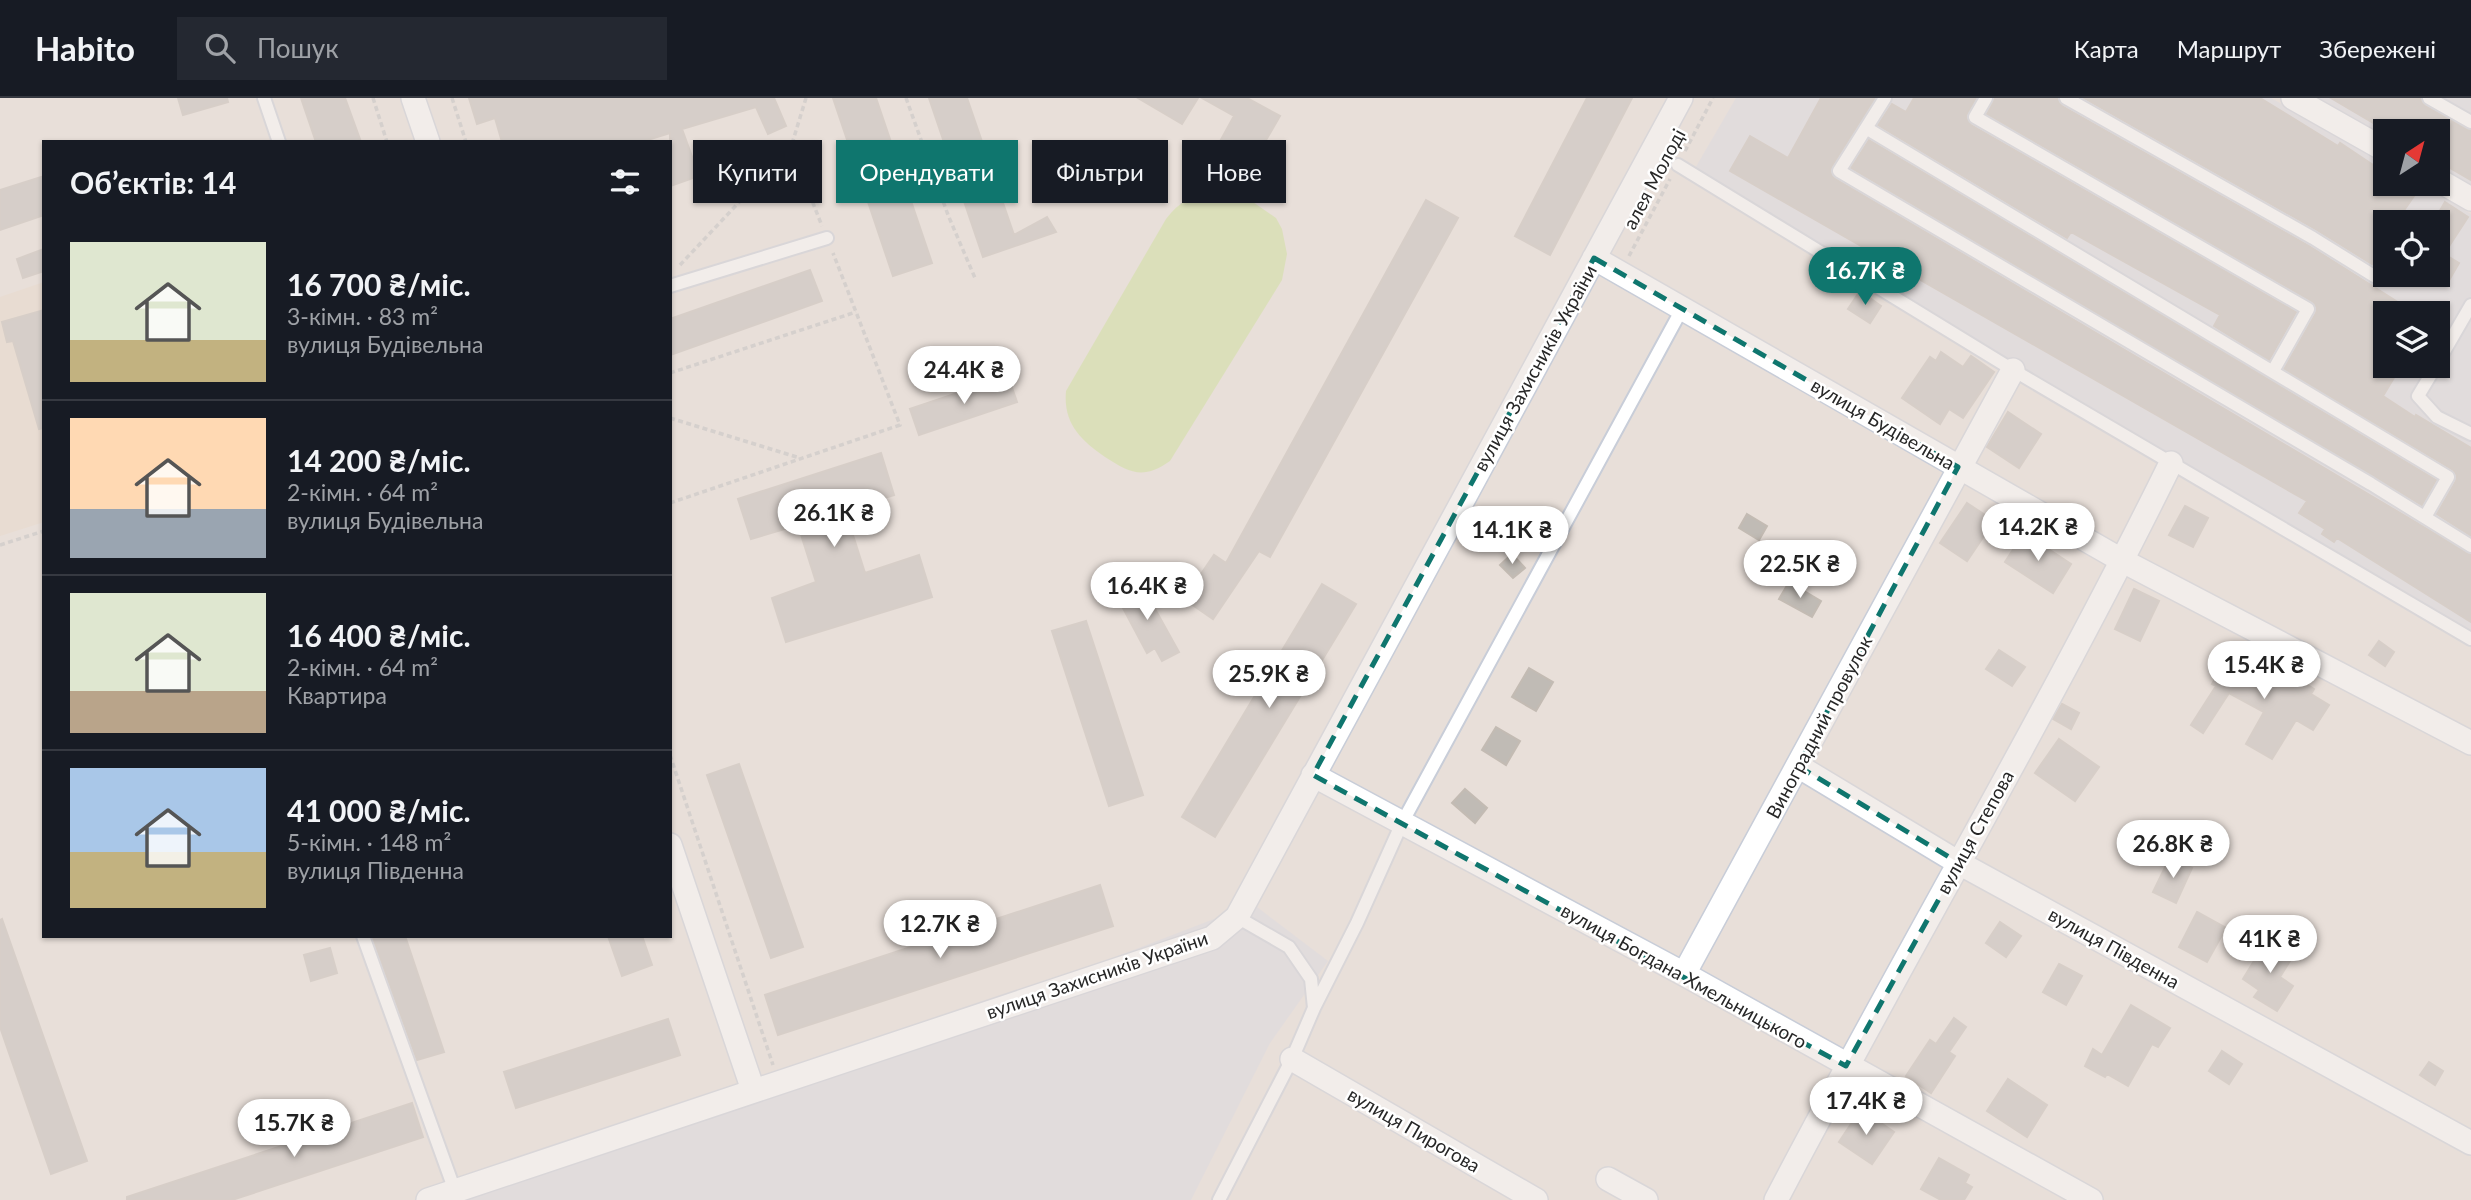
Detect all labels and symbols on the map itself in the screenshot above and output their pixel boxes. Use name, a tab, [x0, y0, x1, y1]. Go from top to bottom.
north arrow	[2373, 119, 2450, 196]
street label: алея Молоді	[1617, 125, 1690, 233]
pin: 16.7K ₴	[1800, 248, 1930, 307]
street label: вулиця Захисників України	[1468, 260, 1601, 475]
pin: 24.4K ₴	[899, 346, 1029, 406]
street label: вулиця Будівельна	[1807, 373, 1959, 474]
pin: 26.1K ₴	[769, 490, 899, 549]
pin: 14.2K ₴	[1973, 504, 2103, 563]
pin: 14.1K ₴	[1447, 506, 1577, 566]
pin: 22.5K ₴	[1735, 540, 1865, 600]
pin: 16.4K ₴	[1082, 562, 1212, 622]
street label: Виноградний провулок	[1761, 631, 1877, 822]
pin: 15.4K ₴	[2199, 642, 2329, 701]
pin: 25.9K ₴	[1204, 650, 1334, 710]
street label: вулиця Степова	[1931, 766, 2018, 898]
pin: 26.8K ₴	[2108, 820, 2238, 880]
street label: вулиця Богдана Хмельницького	[1557, 898, 1811, 1053]
pin: 12.7K ₴	[875, 900, 1005, 960]
street label: вулиця Південна	[2045, 902, 2184, 993]
pin: 41K ₴	[2221, 916, 2319, 975]
street label: вулиця Захисників України	[983, 926, 1211, 1023]
pin: 17.4K ₴	[1801, 1077, 1931, 1137]
street label: вулиця Пирогова	[1344, 1082, 1485, 1177]
pin: 15.7K ₴	[229, 1100, 359, 1159]

